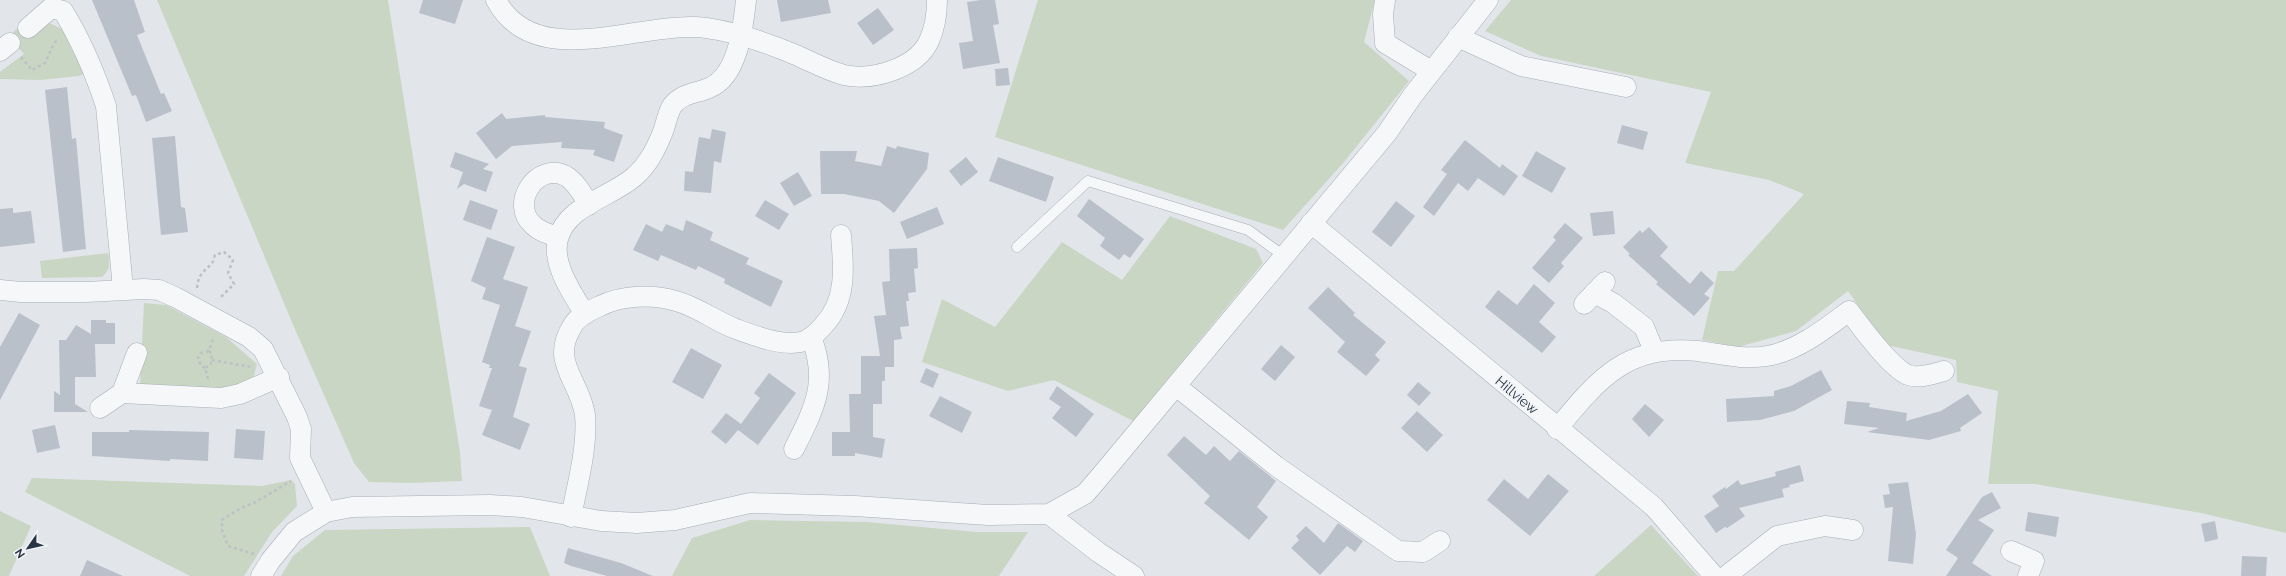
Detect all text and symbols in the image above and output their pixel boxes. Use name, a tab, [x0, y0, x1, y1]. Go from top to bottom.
street label: Hillview	[1492, 373, 1542, 418]
north arrow	[8, 528, 48, 568]
text: N	[12, 546, 28, 560]

